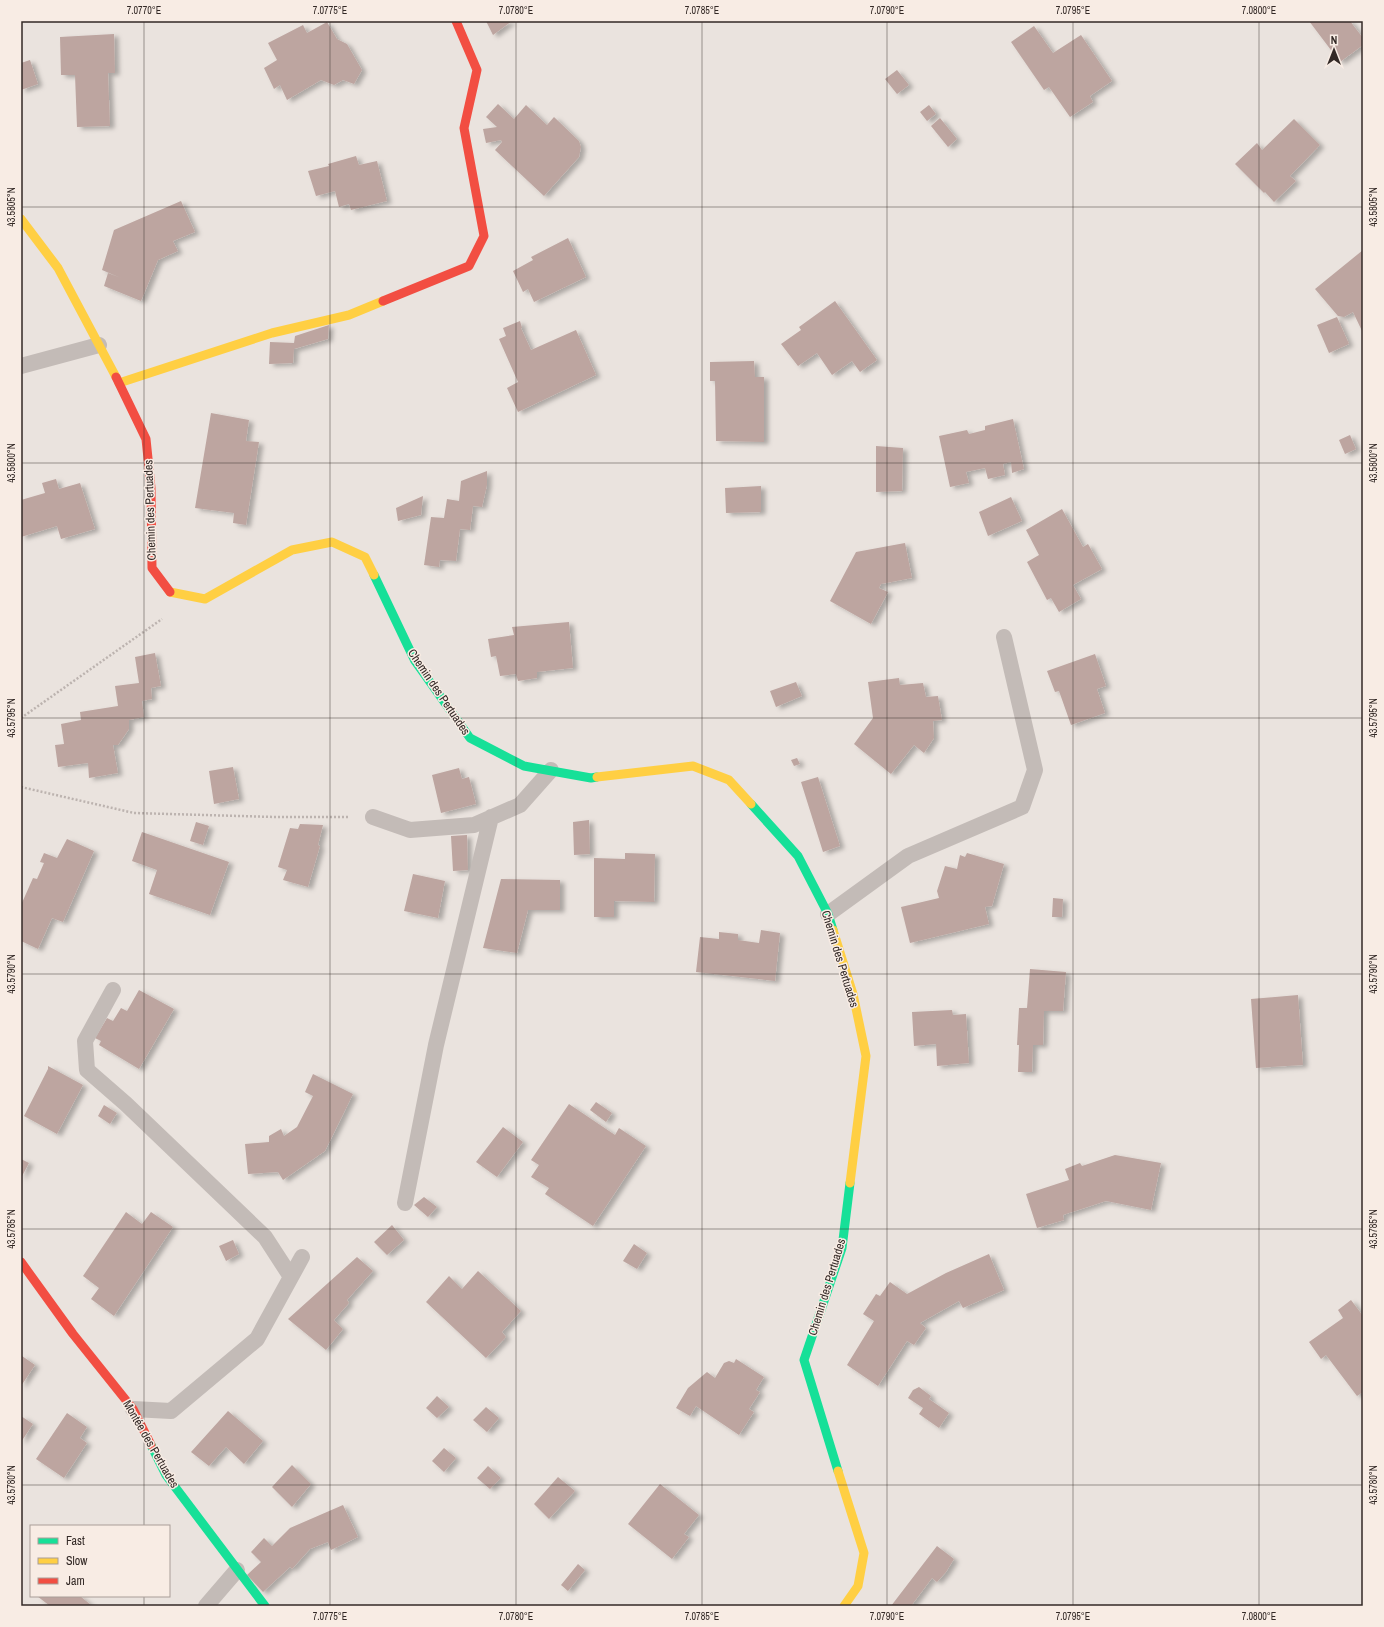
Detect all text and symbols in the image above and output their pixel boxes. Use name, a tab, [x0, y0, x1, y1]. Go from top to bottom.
text: 7.0770°E	[127, 4, 161, 17]
text: 7.0775°E	[313, 4, 347, 17]
text: 7.0780°E	[499, 4, 533, 17]
text: 7.0785°E	[685, 4, 719, 17]
text: 7.0790°E	[870, 4, 904, 17]
text: 7.0795°E	[1056, 4, 1090, 17]
text: 7.0800°E	[1242, 4, 1276, 17]
north arrow	[1314, 30, 1354, 70]
text: N	[1331, 33, 1337, 47]
text: 43.5805°N	[5, 187, 18, 227]
text: 43.5805°N	[1367, 187, 1380, 227]
text: 43.5800°N	[5, 443, 18, 483]
text: 43.5800°N	[1367, 443, 1380, 483]
street label: Chemin des Pertuades	[140, 459, 160, 561]
street label: Chemin des Pertuades	[404, 646, 474, 738]
text: 43.5795°N	[5, 698, 18, 738]
text: 43.5795°N	[1367, 698, 1380, 738]
street label: Chemin des Pertuades	[818, 909, 862, 1010]
text: 43.5790°N	[5, 954, 18, 994]
text: 43.5790°N	[1367, 954, 1380, 994]
text: 43.5785°N	[5, 1209, 18, 1249]
text: 43.5785°N	[1367, 1209, 1380, 1249]
street label: Chemin des Pertuades	[805, 1236, 849, 1337]
street label: Montée des Pertuades	[119, 1397, 183, 1491]
text: 43.5780°N	[5, 1465, 18, 1505]
text: 43.5780°N	[1367, 1465, 1380, 1505]
legend	[30, 1525, 170, 1597]
text: Fast	[66, 1533, 85, 1549]
text: Slow	[66, 1553, 88, 1569]
text: Jam	[66, 1573, 85, 1589]
text: 7.0775°E	[313, 1610, 347, 1623]
text: 7.0780°E	[499, 1610, 533, 1623]
text: 7.0785°E	[685, 1610, 719, 1623]
text: 7.0790°E	[870, 1610, 904, 1623]
text: 7.0795°E	[1056, 1610, 1090, 1623]
text: 7.0800°E	[1242, 1610, 1276, 1623]

